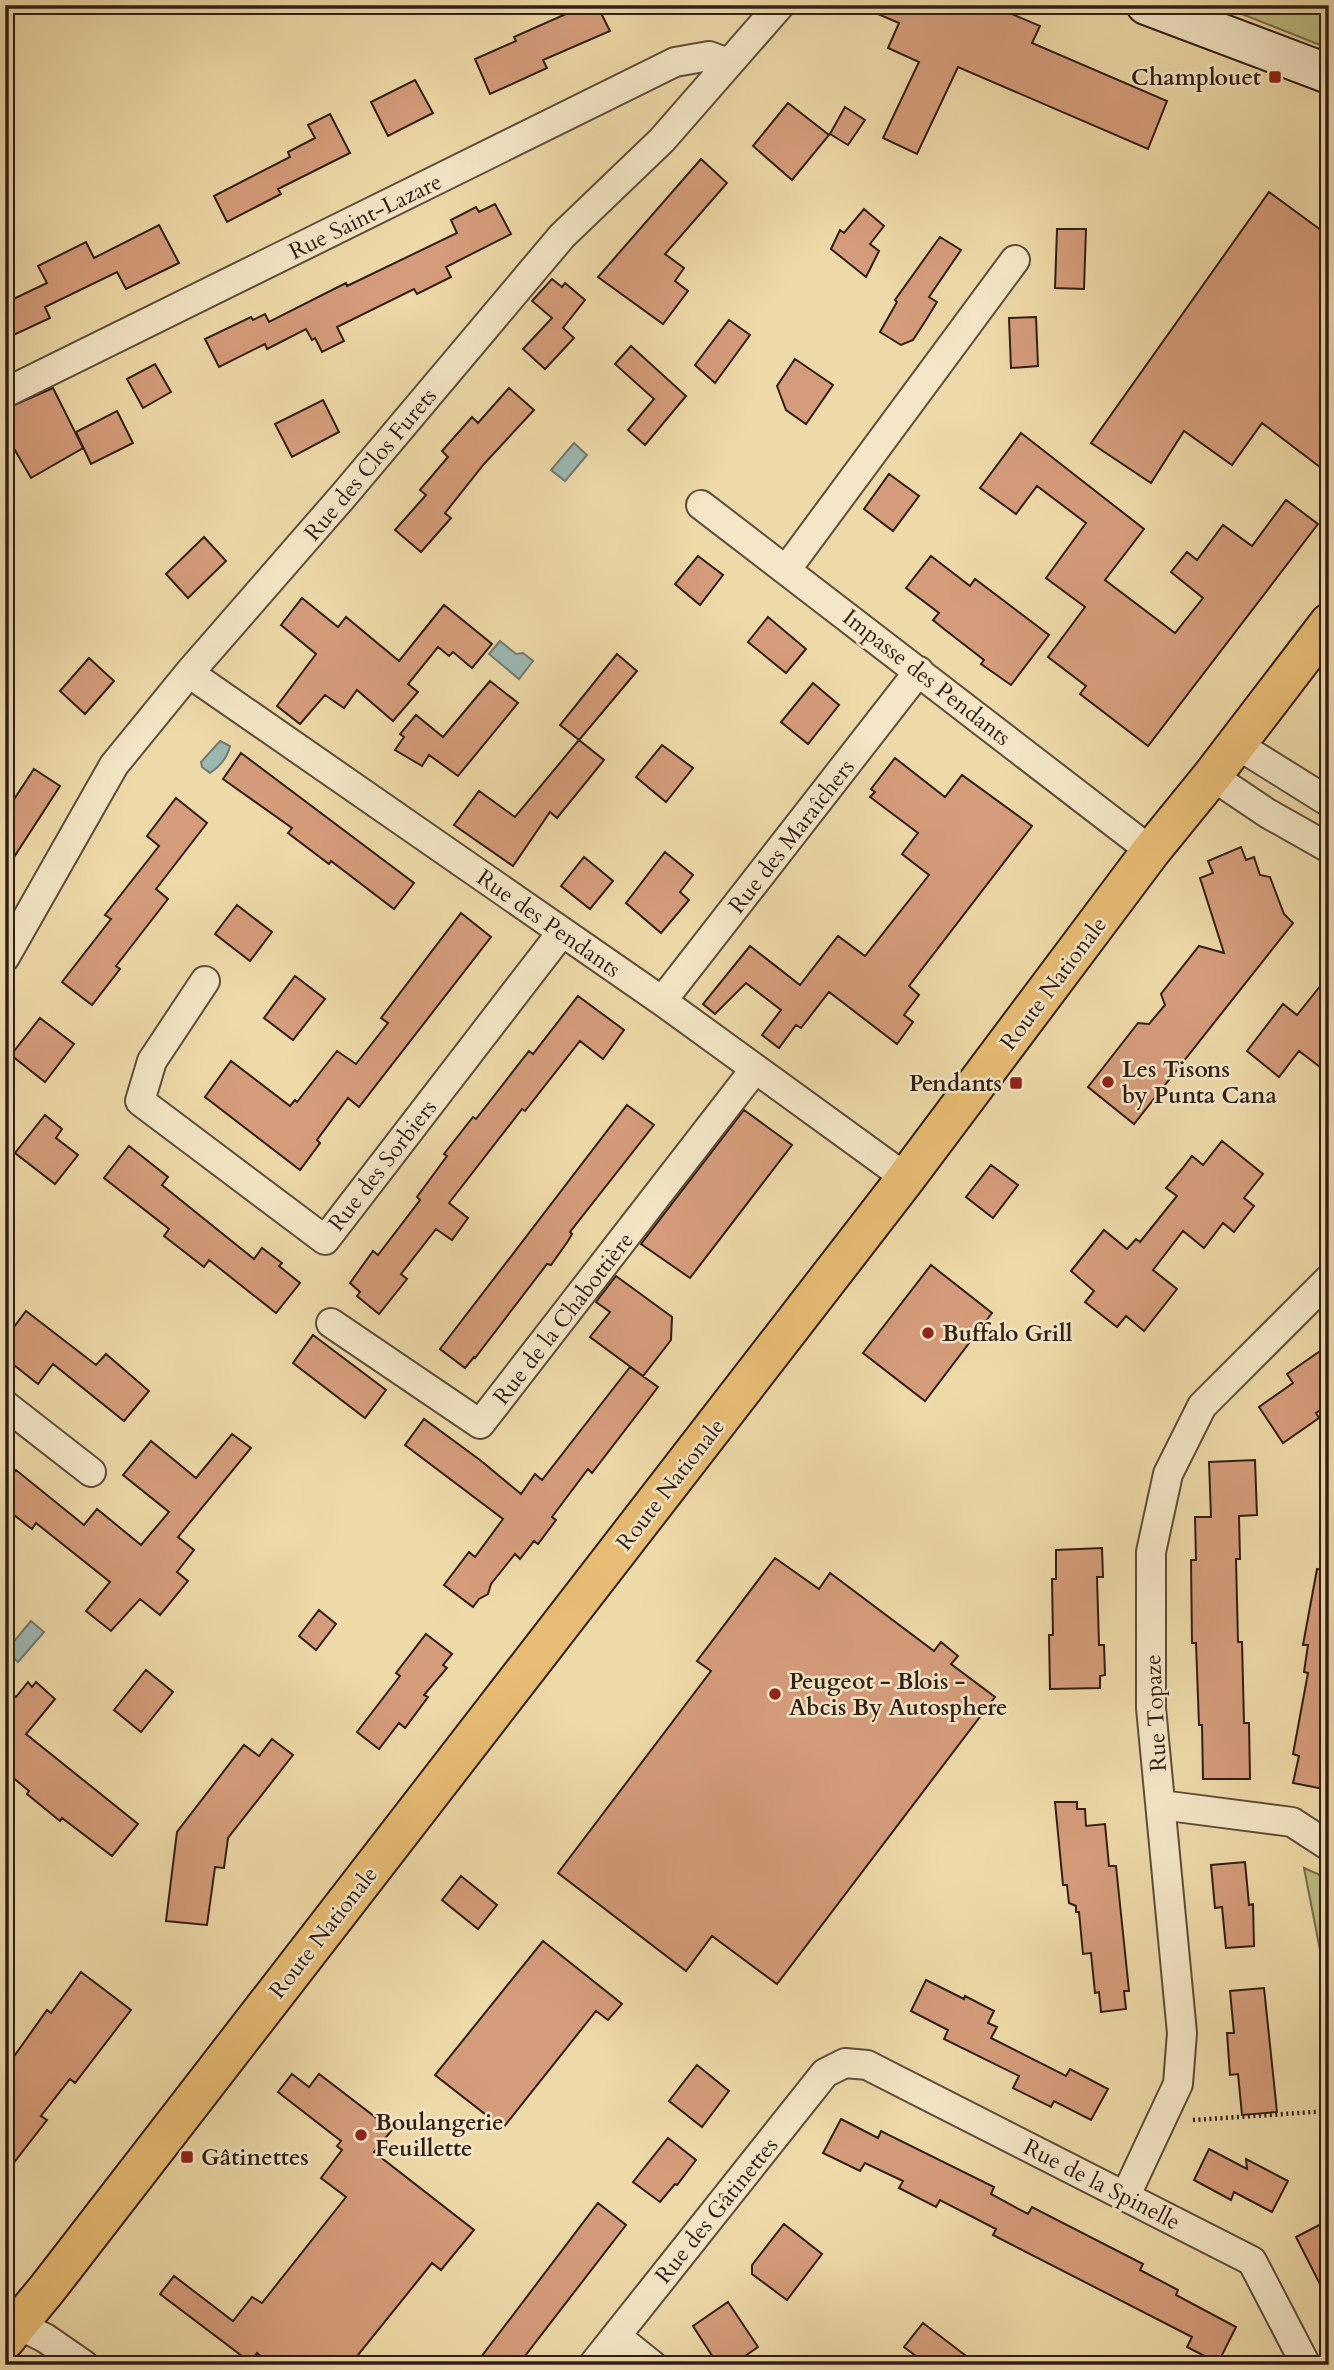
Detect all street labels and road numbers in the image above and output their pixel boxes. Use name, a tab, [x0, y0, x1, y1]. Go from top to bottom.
street label: Rue Saint-Lazare	[284, 166, 447, 267]
street label: Rue des Clos Furets	[297, 381, 444, 547]
street label: Impasse des Pendants	[836, 602, 1017, 753]
street label: Rue des Maraîchers	[721, 753, 862, 920]
street label: Rue des Pendants	[471, 862, 627, 985]
street label: Route Nationale	[993, 910, 1114, 1056]
street label: Rue des Sorbiers	[321, 1093, 444, 1238]
street label: Rue de la Chabottière	[486, 1226, 641, 1411]
street label: Route Nationale	[609, 1412, 732, 1557]
street label: Rue Topaze	[1137, 1654, 1174, 1772]
street label: Route Nationale	[262, 1860, 385, 2005]
street label: Rue des Gâtinettes	[648, 2131, 785, 2290]
street label: Rue de la Spinelle	[1018, 2132, 1185, 2237]

